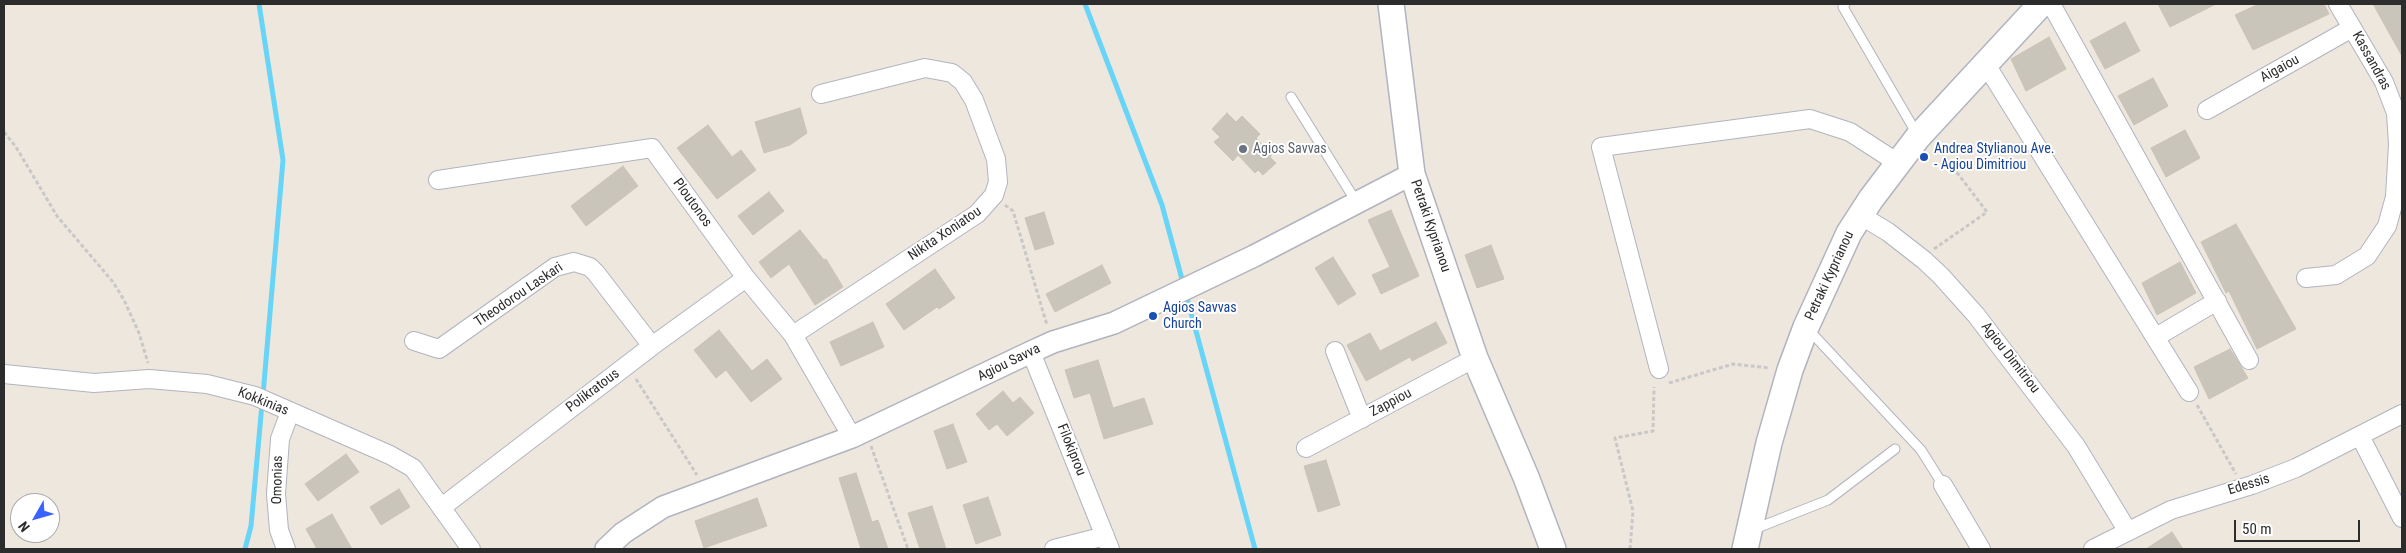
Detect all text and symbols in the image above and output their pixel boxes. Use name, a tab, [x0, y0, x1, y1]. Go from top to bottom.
street label: Kassandras	[2348, 29, 2394, 93]
street label: Aigaiou	[2258, 51, 2302, 87]
place label: Agios Savvas	[1253, 141, 1327, 157]
place label: Andrea Stylianou Ave. - Agiou Dimitriou	[1934, 141, 2054, 174]
marker: Agios Savvas	[1237, 143, 1249, 155]
marker: Andrea Stylianou Ave. - Agiou Dimitriou	[1918, 151, 1930, 163]
street label: Ploutonos	[669, 175, 715, 231]
street label: Petraki Kyprianou	[1406, 178, 1454, 274]
street label: Nikita Xoniatou	[905, 203, 985, 265]
street label: Petraki Kyprianou	[1802, 229, 1858, 323]
street label: Theodorou Laskari	[472, 259, 566, 331]
place label: Agios Savvas Church	[1163, 300, 1237, 332]
marker: Agios Savvas Church	[1147, 310, 1159, 322]
street label: Agiou Dimitriou	[1977, 319, 2043, 397]
street label: Agiou Savva	[975, 341, 1043, 385]
street label: Polikratous	[563, 366, 623, 416]
street label: Kokkinias	[235, 384, 291, 420]
street label: Zappiou	[1367, 385, 1415, 421]
street label: Filokiprou	[1053, 422, 1089, 478]
street label: Omonias	[269, 455, 287, 505]
street label: Edessis	[2226, 471, 2272, 499]
north arrow	[10, 493, 60, 543]
scale bar	[2236, 510, 2362, 542]
text: N	[15, 518, 33, 535]
text: 50 m	[2242, 520, 2272, 538]

